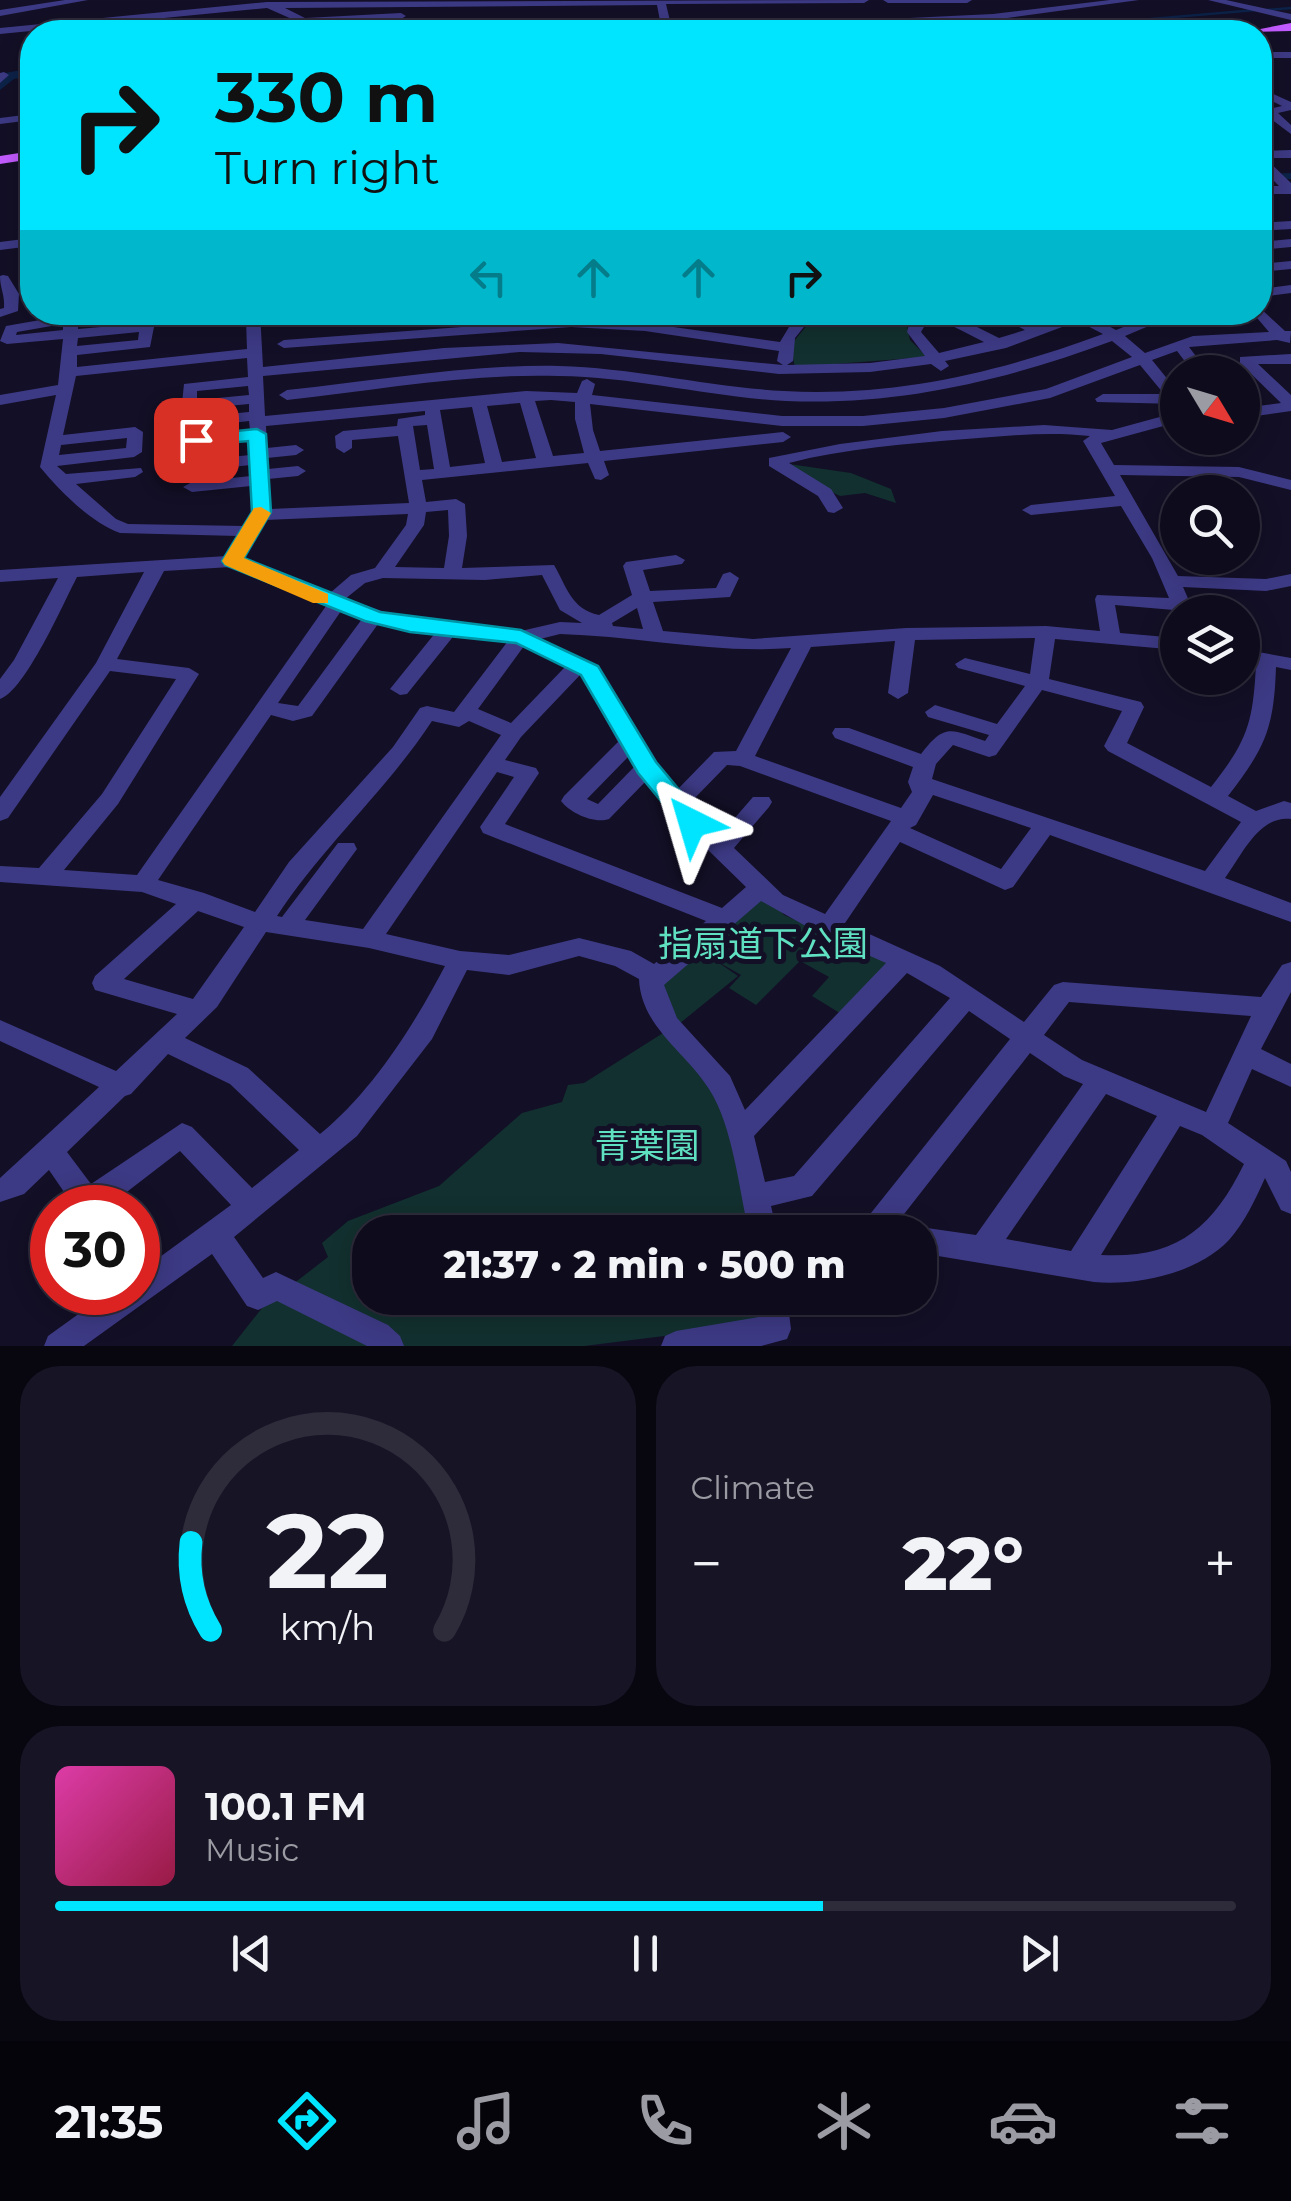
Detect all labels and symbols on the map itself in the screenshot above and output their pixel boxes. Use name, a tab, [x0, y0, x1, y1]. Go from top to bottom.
north arrow	[1160, 355, 1260, 455]
pin	[154, 398, 239, 483]
position arrow	[640, 771, 744, 875]
park label: 指扇道下公園	[658, 922, 868, 965]
park label: 青葉園	[594, 1124, 700, 1167]
speed limit sign: 30	[30, 1185, 160, 1315]

